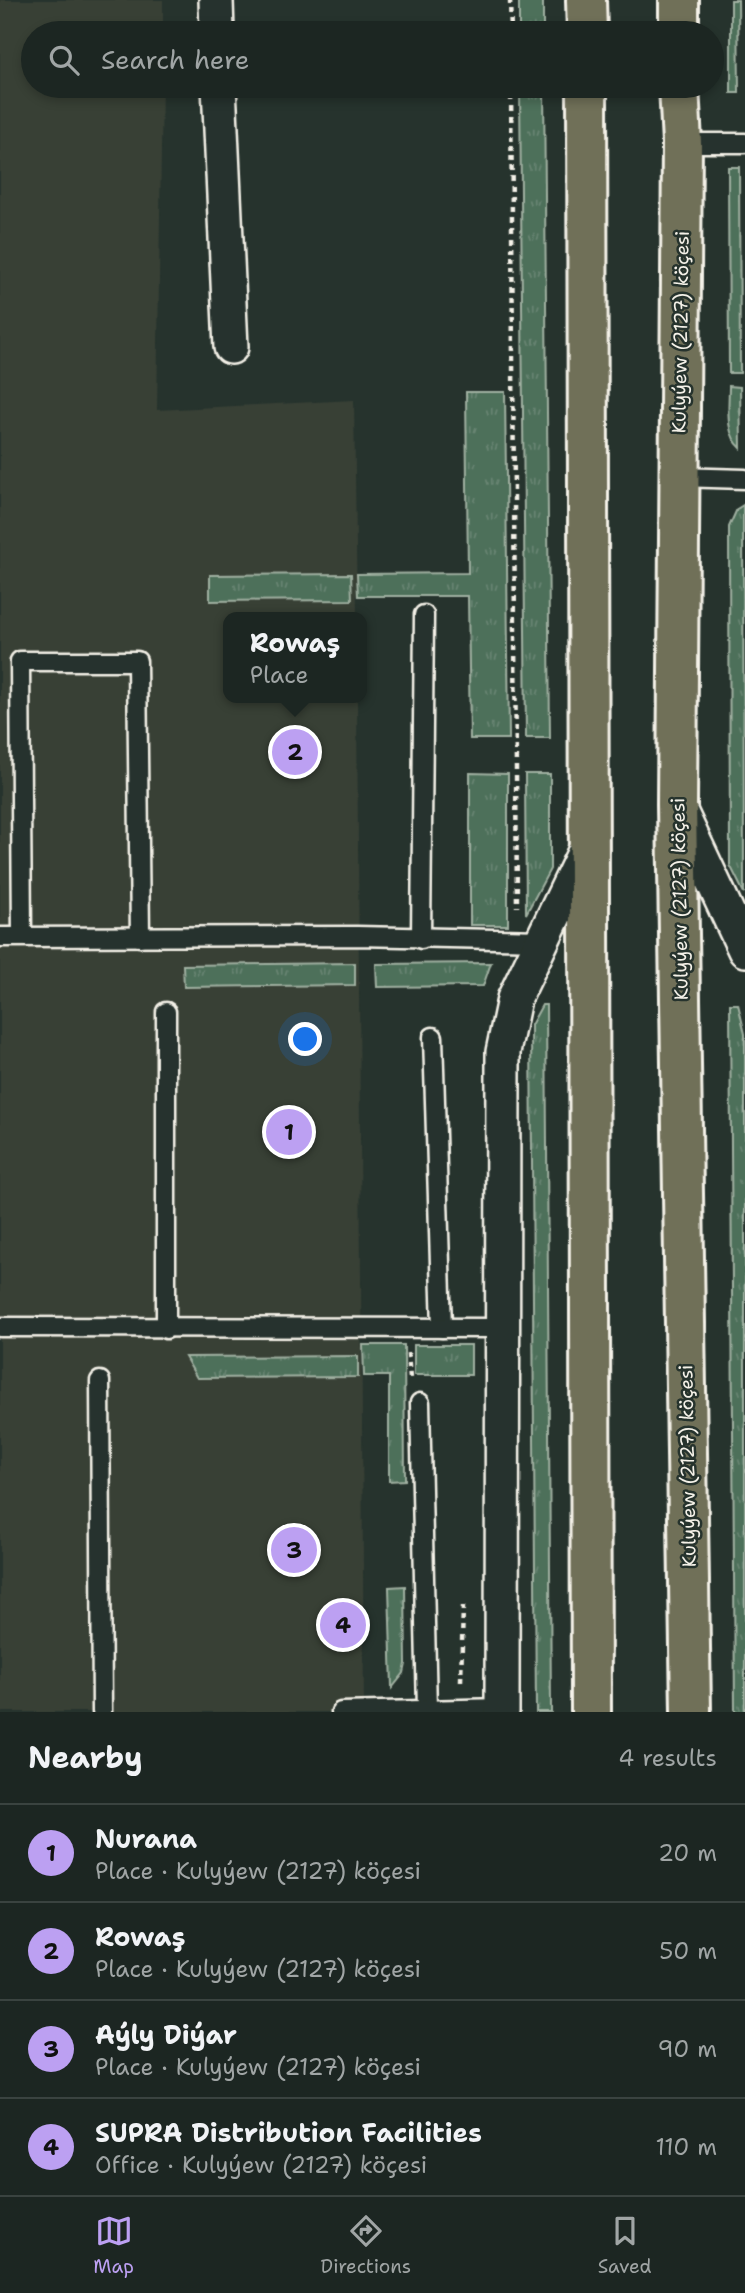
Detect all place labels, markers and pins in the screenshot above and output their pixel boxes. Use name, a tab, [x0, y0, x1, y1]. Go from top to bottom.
pin: 2	[272, 726, 318, 778]
pin: 1	[266, 1106, 312, 1158]
pin: 3	[271, 1524, 317, 1576]
pin: 4	[320, 1599, 366, 1651]

